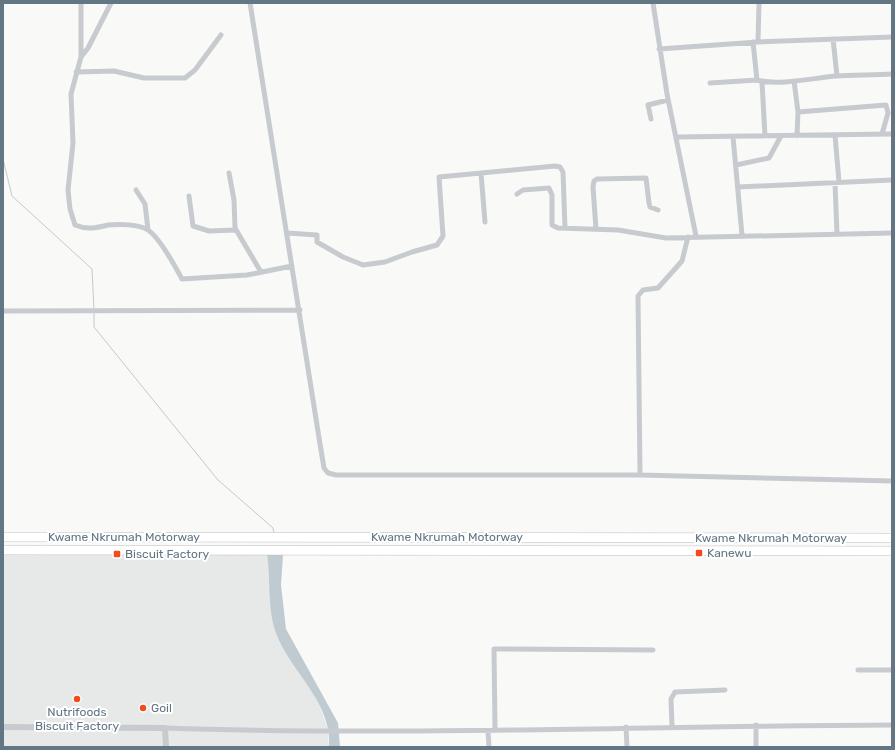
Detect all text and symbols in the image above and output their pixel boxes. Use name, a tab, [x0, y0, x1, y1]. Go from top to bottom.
street label: Kwame Nkrumah Motorway	[48, 530, 200, 544]
street label: Kwame Nkrumah Motorway	[371, 530, 523, 544]
street label: Kwame Nkrumah Motorway	[695, 531, 847, 545]
place label: Kanewu	[707, 546, 751, 560]
place label: Biscuit Factory	[125, 547, 209, 561]
marker: Kanewu	[694, 548, 704, 558]
marker: Biscuit Factory	[112, 549, 122, 559]
marker: Nutrifoods Biscuit Factory	[72, 694, 82, 704]
place label: Goil	[151, 701, 172, 715]
marker: Goil	[138, 703, 148, 713]
place label: Nutrifoods Biscuit Factory	[35, 705, 119, 733]

